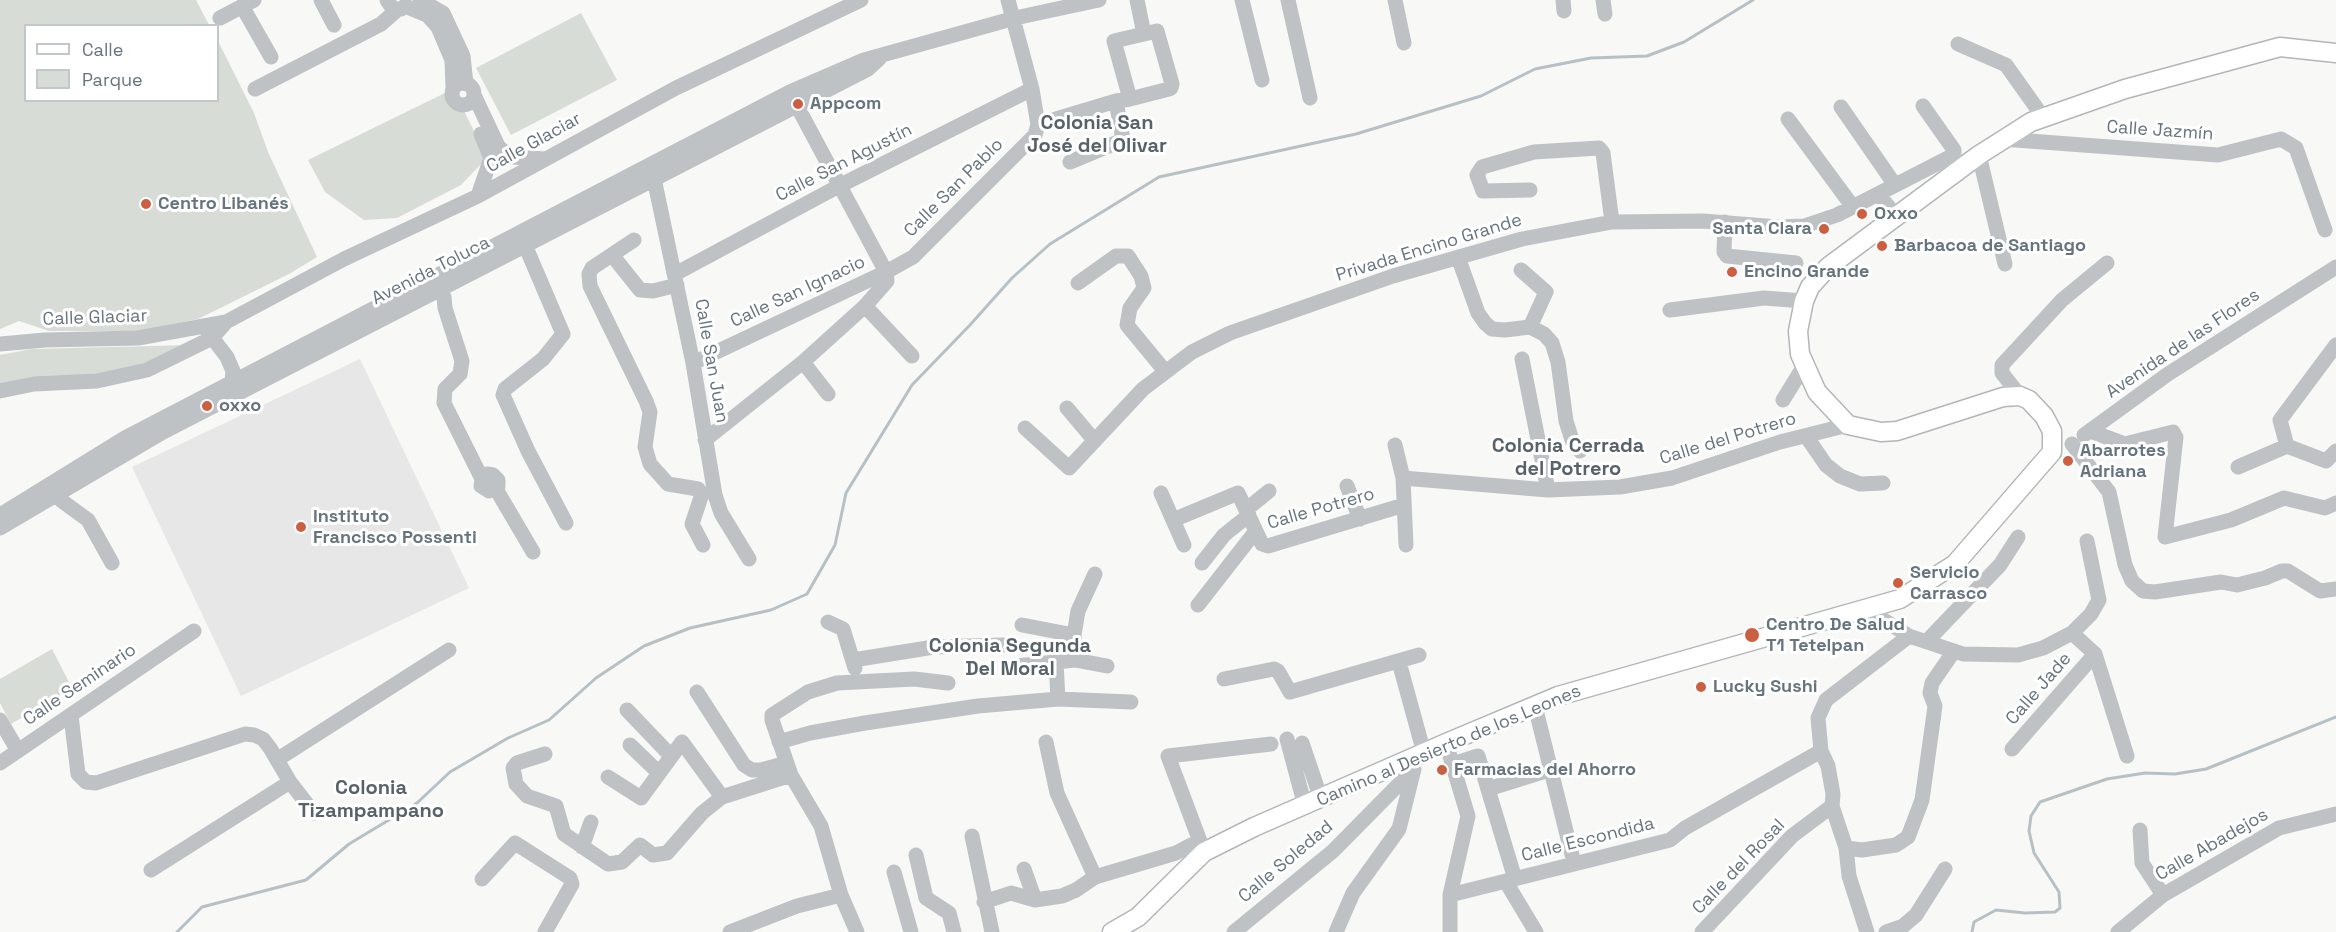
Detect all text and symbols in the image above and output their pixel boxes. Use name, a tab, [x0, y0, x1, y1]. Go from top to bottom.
legend	[24, 24, 219, 102]
text: Calle	[82, 38, 123, 61]
text: Parque	[82, 68, 143, 91]
place label: Appcom	[810, 93, 881, 115]
marker: Appcom	[791, 97, 805, 111]
street label: Calle Glaciar	[483, 108, 585, 178]
district label: Colonia San José del Olivar	[1027, 112, 1167, 159]
street label: Calle Jazmín	[2106, 116, 2214, 146]
street label: Calle San Agustín	[772, 119, 916, 207]
street label: Calle San Pablo	[900, 134, 1008, 242]
place label: Centro Libanés	[158, 193, 289, 215]
marker: Centro Libanés	[139, 197, 153, 211]
place label: Oxxo	[1874, 203, 1918, 225]
marker: Oxxo	[1855, 207, 1869, 221]
street label: Privada Encino Grande	[1333, 209, 1525, 287]
place label: Santa Clara	[1713, 218, 1812, 240]
marker: Santa Clara	[1817, 222, 1831, 236]
street label: Avenida Toluca	[368, 232, 494, 310]
place label: Barbacoa de Santiago	[1894, 235, 2086, 257]
marker: Barbacoa de Santiago	[1875, 239, 1889, 253]
street label: Calle San Ignacio	[727, 251, 869, 333]
place label: Encino Grande	[1744, 261, 1869, 283]
marker: Encino Grande	[1725, 265, 1739, 279]
street label: Avenida de las Flores	[2102, 285, 2264, 403]
street label: Calle San Juan	[689, 297, 733, 425]
street label: Calle Glaciar	[42, 305, 148, 331]
place label: oxxo	[219, 395, 261, 417]
marker: oxxo	[200, 399, 214, 413]
street label: Calle del Potrero	[1657, 408, 1799, 470]
district label: Colonia Cerrada del Potrero	[1492, 435, 1644, 482]
place label: Abarrotes Adriana	[2080, 440, 2166, 482]
marker: Abarrotes Adriana	[2061, 454, 2075, 468]
street label: Calle Potrero	[1265, 483, 1377, 535]
place label: Instituto Francisco Possenti	[313, 506, 477, 548]
marker: Instituto Francisco Possenti	[294, 520, 308, 534]
place label: Servicio Carrasco	[1910, 562, 1987, 604]
marker: Servicio Carrasco	[1891, 576, 1905, 590]
place label: Centro De Salud T1 Tetelpan	[1766, 614, 1905, 656]
marker: Centro De Salud T1 Tetelpan	[1743, 626, 1761, 644]
district label: Colonia Segunda Del Moral	[929, 635, 1091, 682]
street label: Calle Seminario	[20, 639, 140, 731]
street label: Calle Jade	[2002, 648, 2076, 730]
place label: Lucky Sushi	[1713, 676, 1818, 698]
street label: Camino al Desierto de los Leones	[1314, 680, 1584, 812]
marker: Lucky Sushi	[1694, 680, 1708, 694]
place label: Farmacias del Ahorro	[1454, 759, 1636, 781]
marker: Farmacias del Ahorro	[1435, 763, 1449, 777]
district label: Colonia Tizampampano	[298, 777, 444, 824]
street label: Calle Abadejos	[2152, 804, 2272, 886]
street label: Calle Escondida	[1519, 813, 1657, 867]
street label: Calle del Rosal	[1688, 815, 1790, 919]
street label: Calle Soledad	[1234, 816, 1338, 908]

